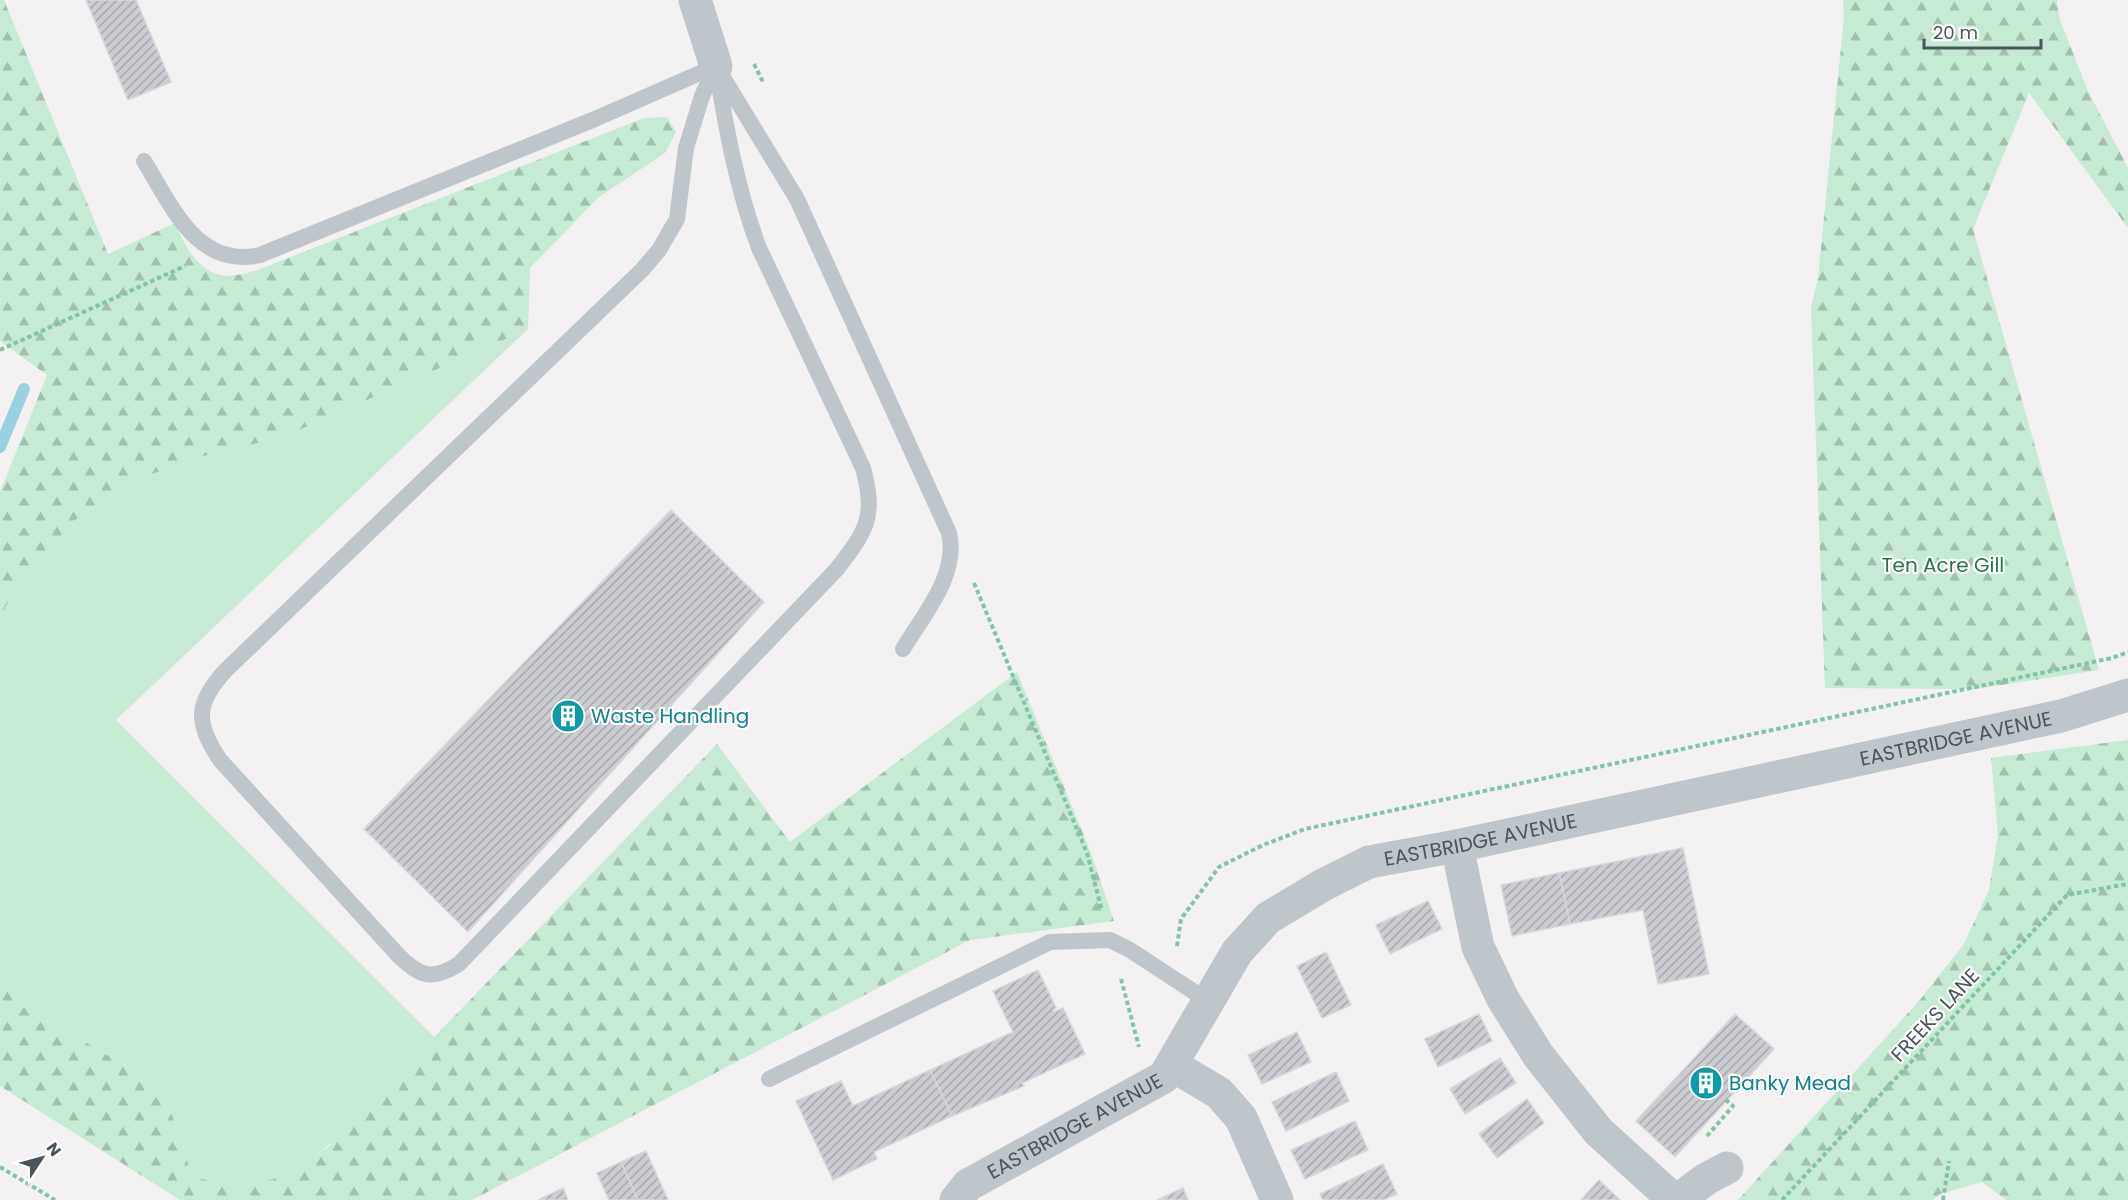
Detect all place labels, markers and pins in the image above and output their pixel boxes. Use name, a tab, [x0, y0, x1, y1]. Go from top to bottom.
building icon: Waste Handling	[550, 698, 586, 734]
place label: Waste Handling	[591, 702, 749, 730]
building icon: Banky Mead	[1688, 1065, 1724, 1101]
place label: Banky Mead	[1729, 1069, 1851, 1097]

